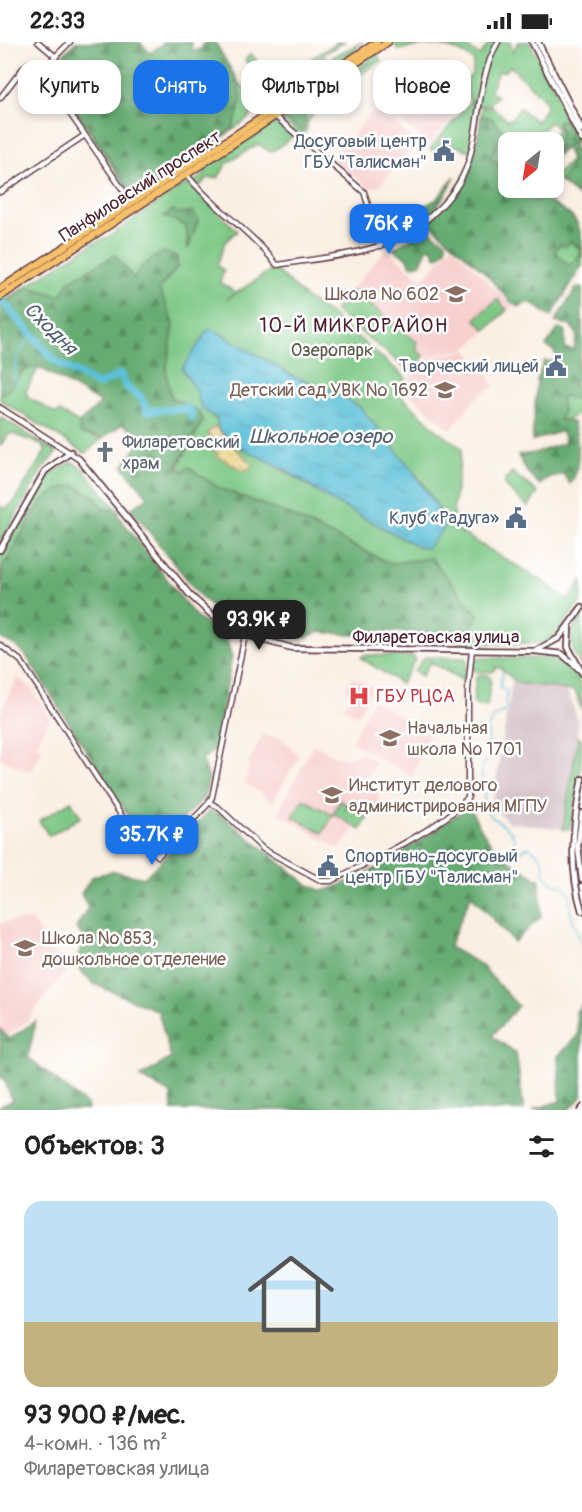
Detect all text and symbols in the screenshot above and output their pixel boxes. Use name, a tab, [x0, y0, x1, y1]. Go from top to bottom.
text: 22:33	[30, 7, 85, 35]
chip: Купить	[18, 60, 121, 114]
chip: Снять	[133, 60, 229, 114]
chip: Фильтры	[241, 60, 361, 114]
chip: Новое	[373, 60, 471, 114]
street label: Панфиловский проспект	[55, 125, 226, 247]
place label: Досуговый центр ГБУ "Талисман"	[293, 130, 427, 174]
north arrow	[498, 132, 564, 198]
map controls	[498, 132, 564, 198]
public building icon: Досуговый центр ГБУ "Талисман"	[432, 139, 456, 163]
pin: 76K ₽	[347, 204, 431, 255]
text: 76K ₽	[364, 211, 414, 236]
school or university icon: Школа № 602	[444, 282, 468, 306]
place label: Школа № 602	[325, 283, 439, 306]
water label: Сходня	[19, 297, 84, 362]
district label: 10-Й МИКРОРАЙОН	[259, 313, 449, 338]
park label: Озеропарк	[291, 339, 373, 362]
public building icon: Творческий лицей	[544, 354, 568, 378]
place label: Творческий лицей	[399, 355, 539, 378]
school or university icon: Детский сад УВК № 1692	[433, 378, 457, 402]
place label: Детский сад УВК № 1692	[229, 379, 428, 402]
water label: Школьное озеро	[250, 424, 393, 449]
place label: Филаретовский храм	[122, 431, 240, 475]
church icon: Филаретовский храм	[93, 440, 117, 464]
public building icon: Клуб «Радуга»	[504, 506, 528, 530]
place label: Клуб «Радуга»	[389, 507, 499, 530]
pin: 93.9K ₽	[204, 600, 314, 651]
text: 93.9K ₽	[227, 607, 291, 632]
street label: Филаретовская улица	[353, 626, 519, 649]
hospital icon: ГБУ РЦСА	[347, 684, 371, 708]
place label: ГБУ РЦСА	[376, 685, 455, 708]
place label: Начальная школа № 1701	[407, 717, 522, 761]
school or university icon: Начальная школа № 1701	[378, 726, 402, 750]
place label: Институт делового администрирования МГПУ	[349, 774, 547, 818]
school or university icon: Институт делового администрирования МГПУ	[320, 783, 344, 807]
pin: 35.7K ₽	[97, 815, 207, 866]
text: 35.7K ₽	[119, 822, 185, 847]
place label: Спортивно-досуговый центр ГБУ "Талисман"	[345, 845, 519, 889]
public building icon: Спортивно-досуговый центр ГБУ "Талисман"	[316, 854, 340, 878]
place label: Школа № 853, дошкольное отделение	[42, 927, 226, 971]
school or university icon: Школа № 853, дошкольное отделение	[13, 936, 37, 960]
text: Объектов: 3	[24, 1130, 165, 1162]
icon: filters	[525, 1130, 558, 1163]
icon: home	[237, 1240, 345, 1348]
text: 93 900 ₽/мес.	[24, 1399, 186, 1431]
text: 4-комн. · 136 m²	[24, 1431, 167, 1456]
text: Филаретовская улица	[24, 1456, 209, 1481]

